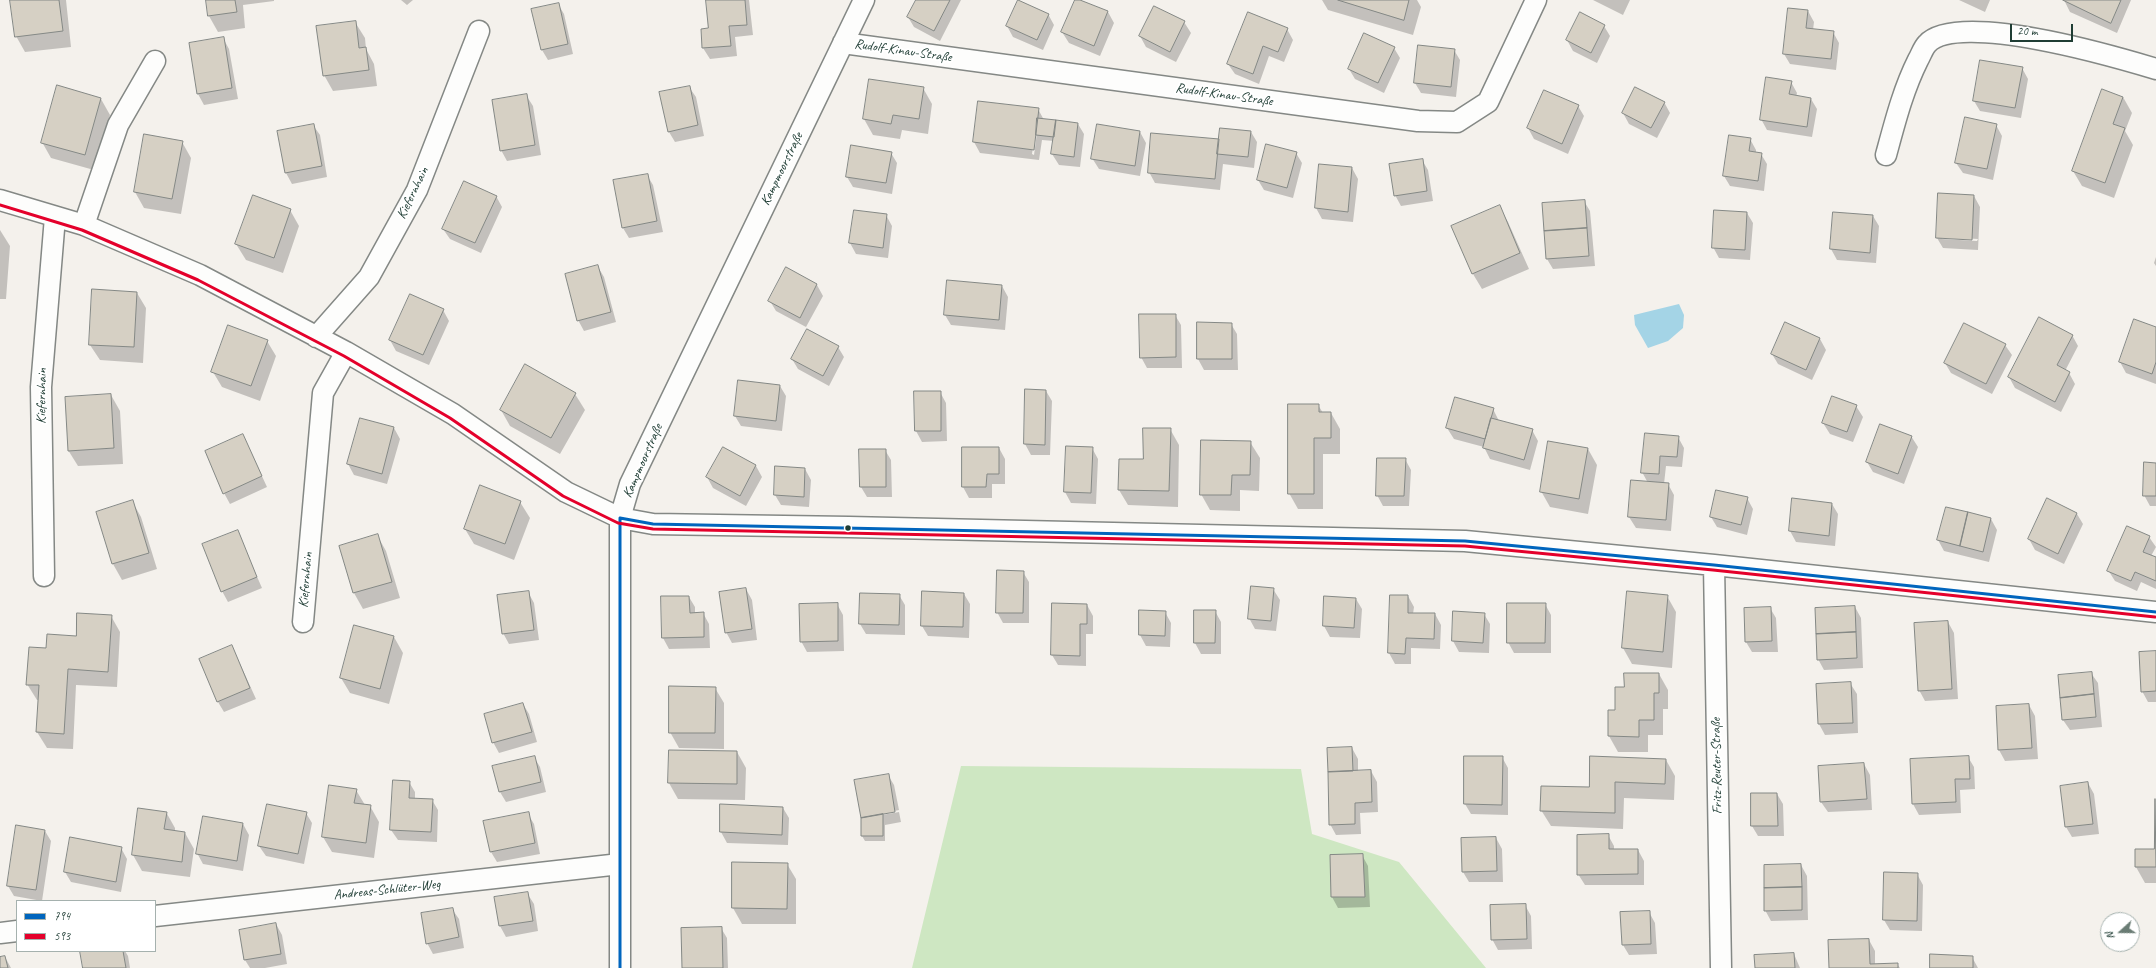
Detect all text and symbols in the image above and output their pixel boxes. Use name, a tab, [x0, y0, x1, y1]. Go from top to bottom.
scale bar	[2012, 16, 2075, 42]
text: 20 m	[2017, 23, 2037, 39]
street label: Rudolf-Kinau-Straße	[853, 36, 953, 66]
street label: Rudolf-Kinau-Straße	[1174, 80, 1274, 110]
street label: Kampmoorstraße	[757, 130, 807, 208]
street label: Kiefernhain	[393, 164, 433, 222]
street label: Kiefernhain	[33, 368, 51, 424]
street label: Kampmoorstraße	[619, 421, 667, 501]
unlabelled marker	[843, 523, 853, 533]
street label: Kiefernhain	[295, 551, 317, 609]
street label: Fritz-Reuter-Straße	[1708, 718, 1726, 814]
street label: Andreas-Schlüter-Weg	[333, 876, 441, 904]
legend	[16, 900, 156, 952]
text: 794	[54, 908, 70, 924]
north arrow	[2100, 912, 2140, 952]
text: 593	[54, 928, 70, 944]
text: N	[2102, 930, 2117, 942]

